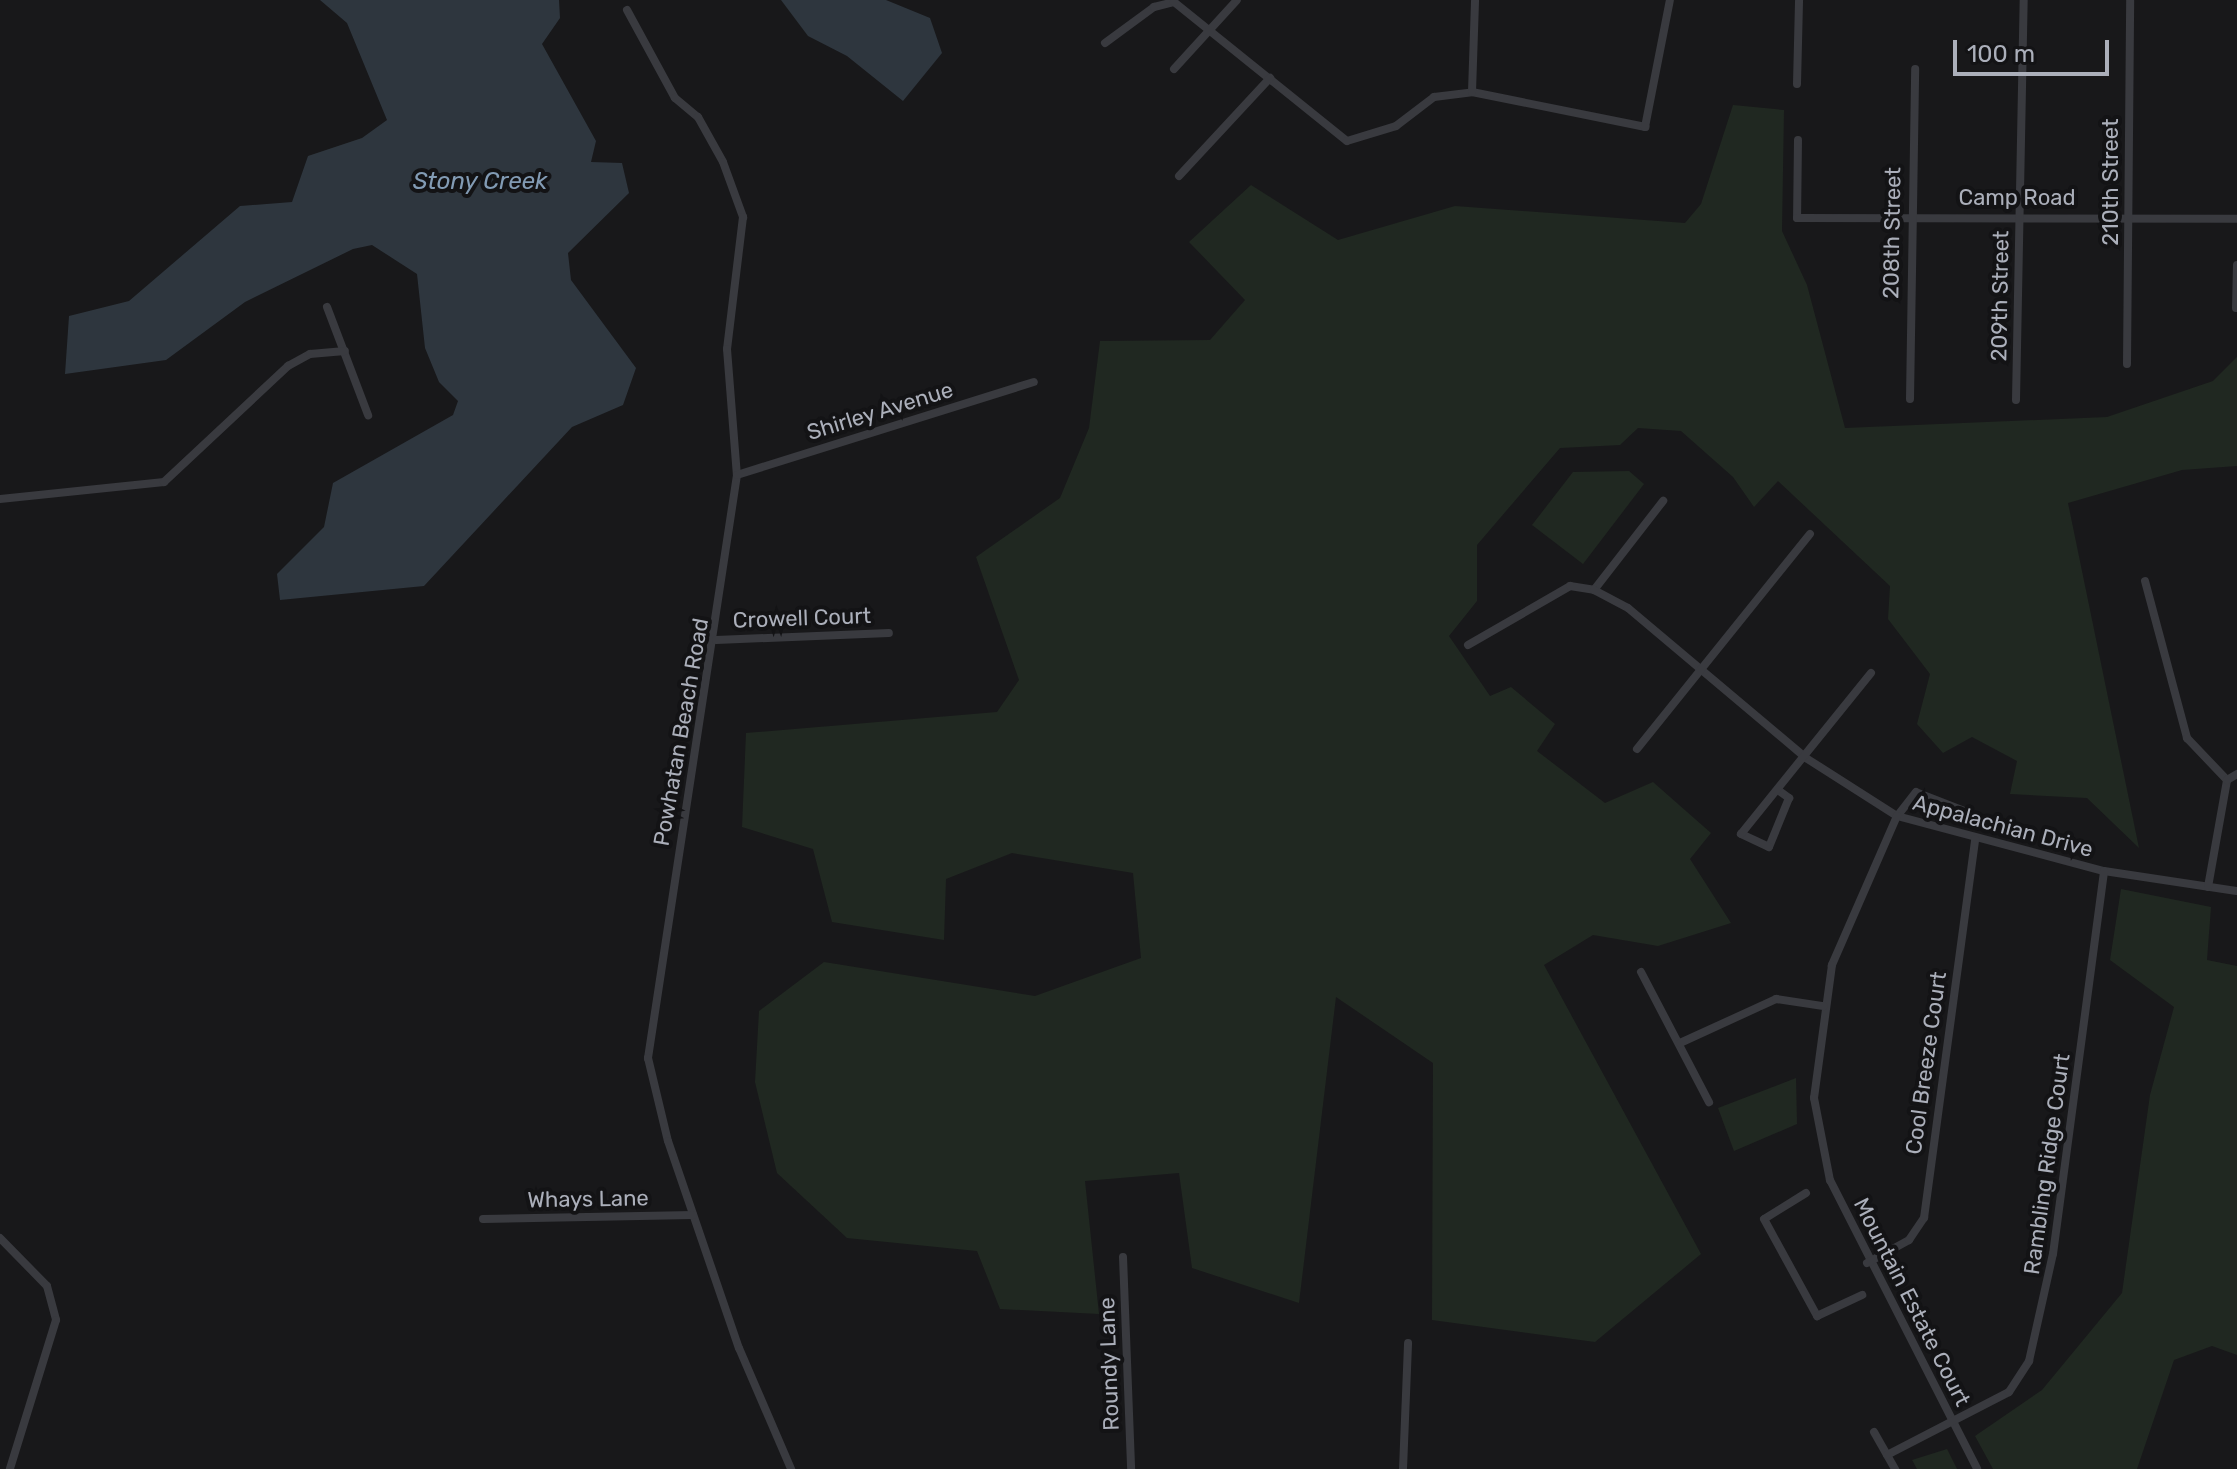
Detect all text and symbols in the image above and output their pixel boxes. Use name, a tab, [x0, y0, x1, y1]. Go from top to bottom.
scale bar	[1957, 24, 2113, 74]
text: 100 m	[1967, 40, 2035, 68]
street label: 210th Street	[2098, 118, 2124, 246]
street label: 208th Street	[1878, 167, 1906, 299]
water label: Stony Creek	[412, 168, 548, 196]
street label: Camp Road	[1959, 185, 2075, 211]
street label: 209th Street	[1986, 230, 2014, 362]
street label: Shirley Avenue	[803, 376, 957, 446]
street label: Crowell Court	[732, 602, 872, 634]
street label: Powhatan Beach Road	[648, 616, 714, 848]
street label: Appalachian Drive	[1910, 789, 2096, 863]
street label: Cool Breeze Court	[1900, 970, 1952, 1156]
street label: Rambling Ridge Court	[2018, 1052, 2076, 1276]
street label: Whays Lane	[527, 1185, 649, 1213]
street label: Mountain Estate Court	[1848, 1193, 1976, 1411]
street label: Roundy Lane	[1093, 1296, 1125, 1432]

